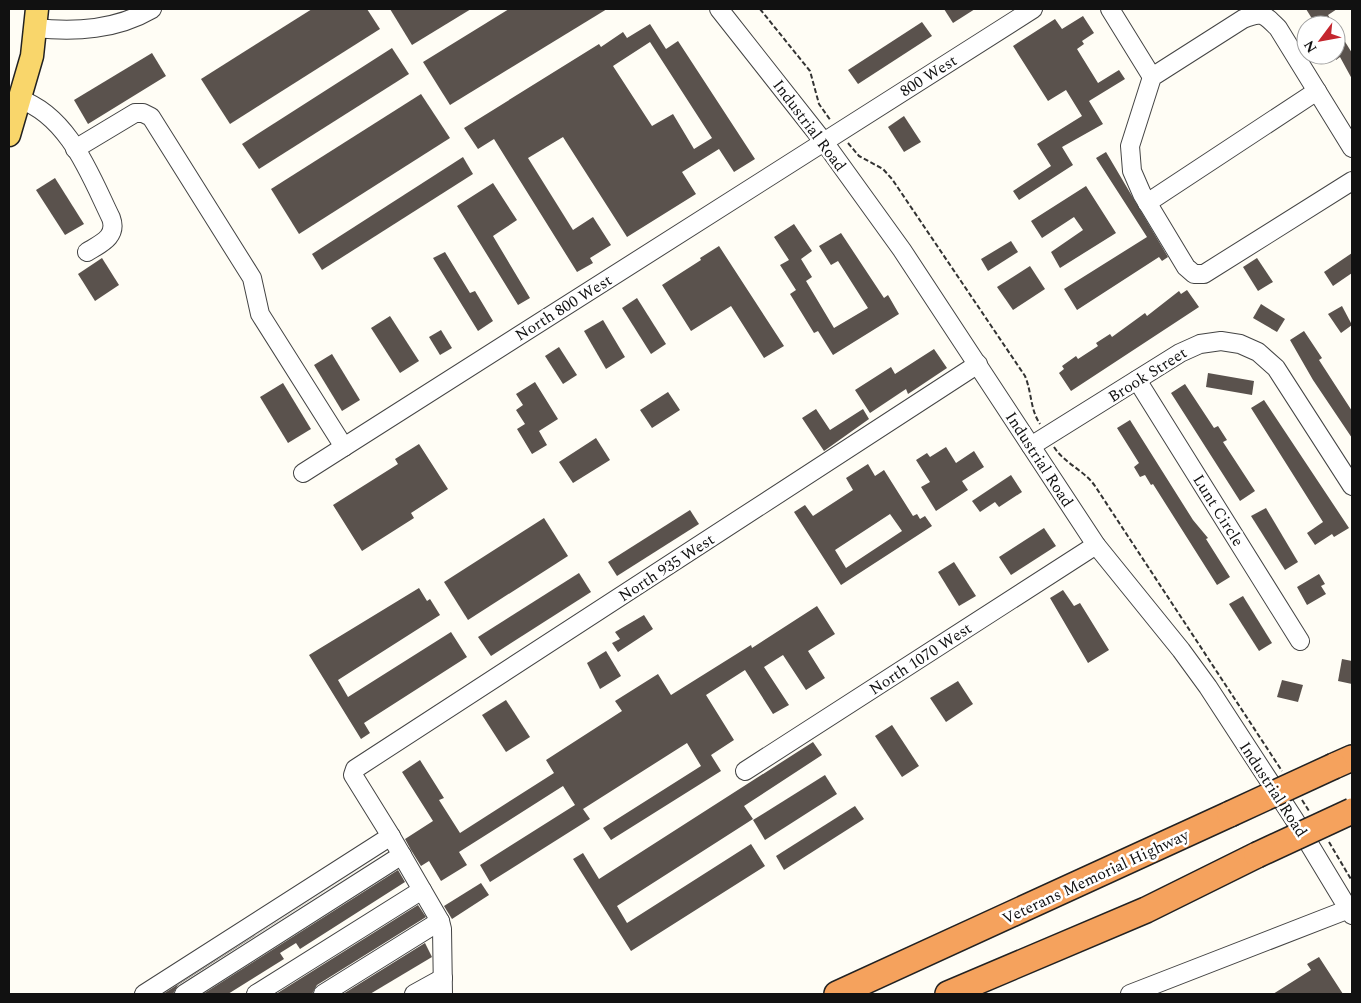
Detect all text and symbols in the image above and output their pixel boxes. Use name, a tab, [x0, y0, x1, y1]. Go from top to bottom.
north arrow	[1296, 15, 1346, 65]
text: N	[1298, 36, 1322, 57]
street label: 800 West	[895, 49, 962, 103]
street label: Industrial Road	[767, 74, 852, 177]
street label: North 800 West	[510, 268, 617, 347]
street label: Brook Street	[1103, 341, 1192, 409]
street label: Industrial Road	[999, 407, 1079, 512]
street label: Lunt Circle	[1186, 470, 1250, 551]
street label: North 935 West	[614, 528, 720, 608]
street label: North 1070 West	[864, 616, 977, 701]
street label: Industrial Road	[1233, 737, 1313, 842]
street label: Veterans Memorial Highway	[998, 823, 1194, 931]

